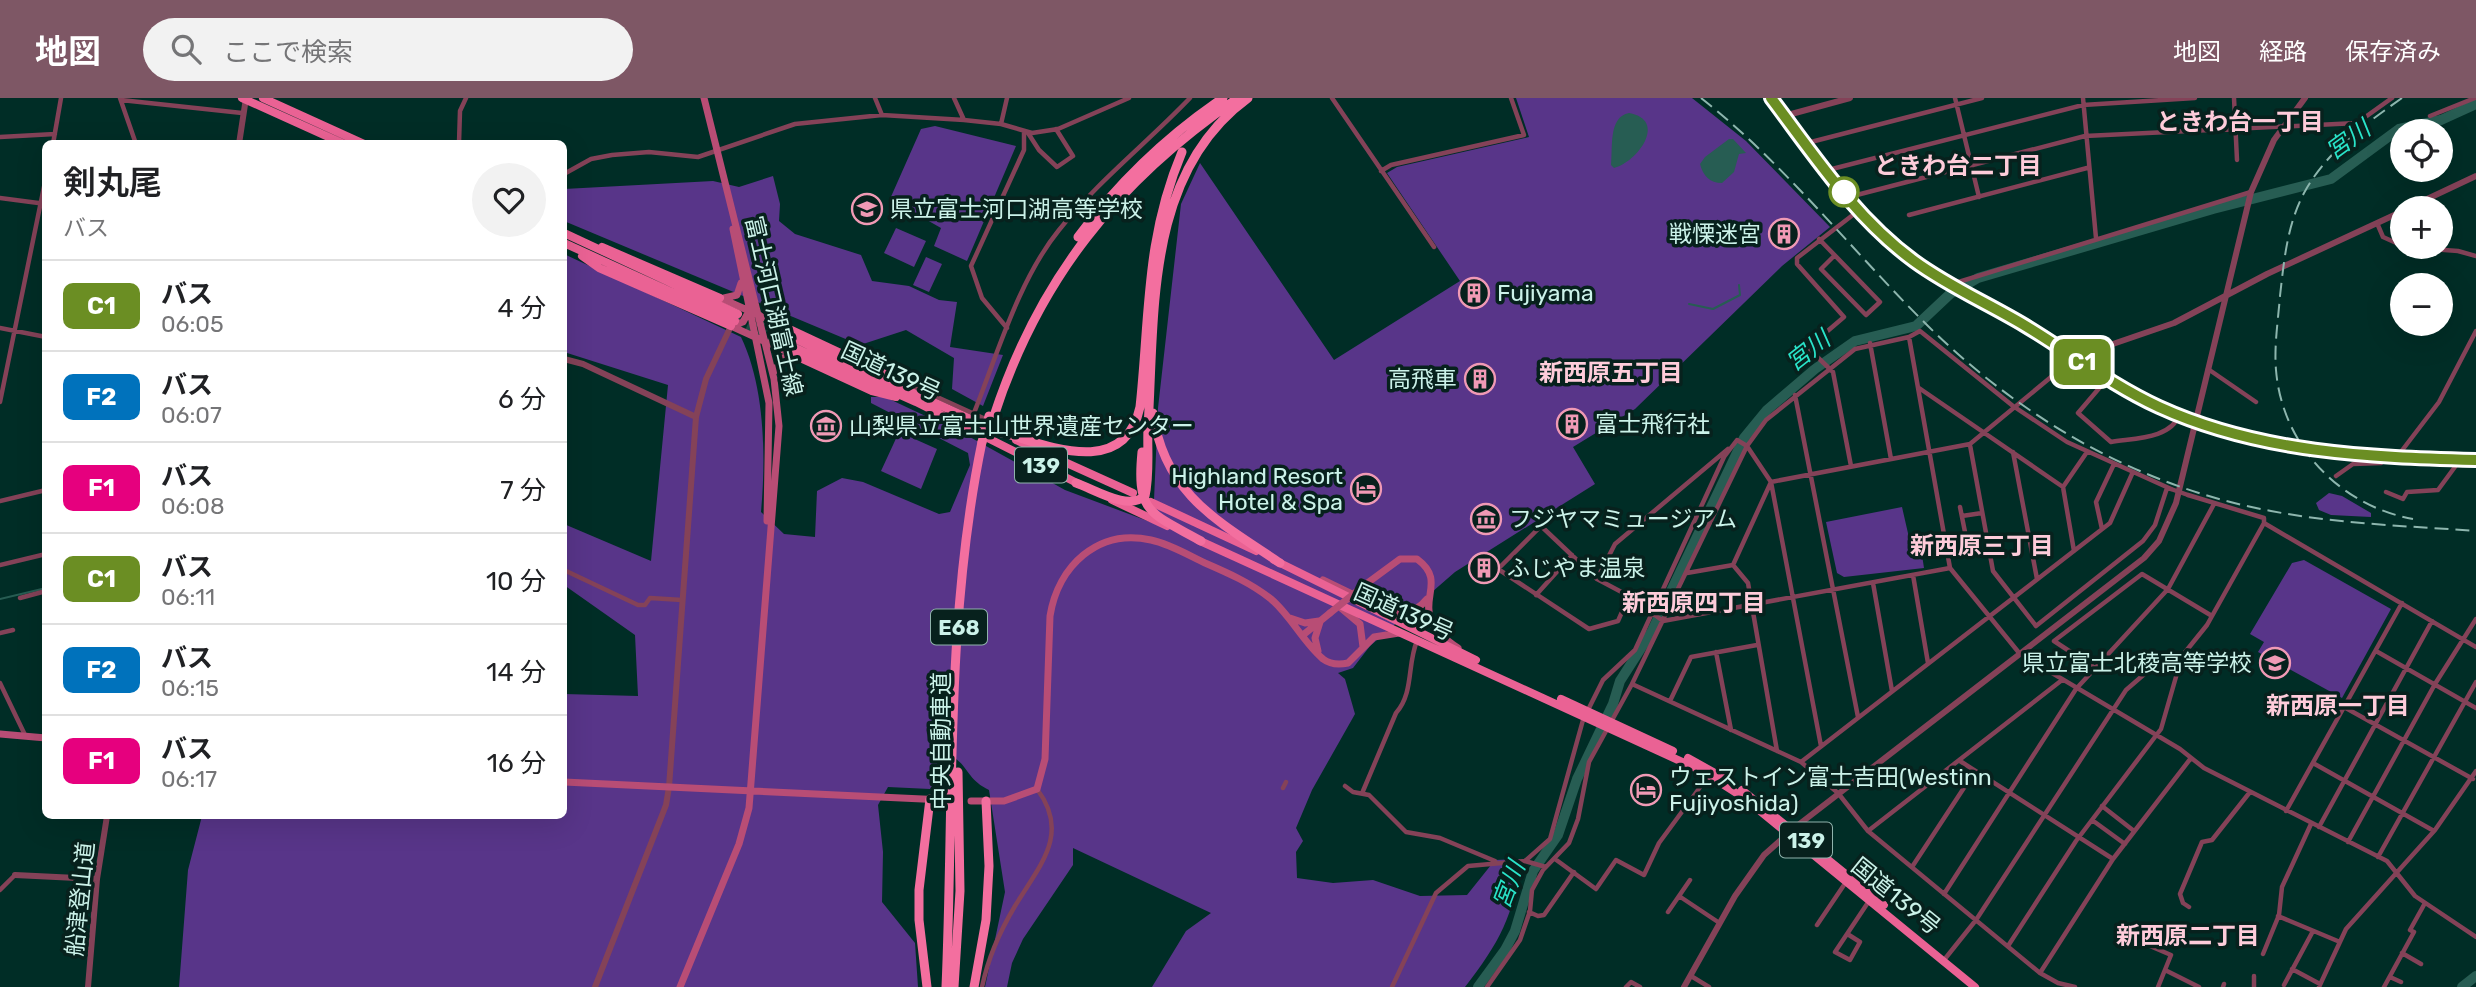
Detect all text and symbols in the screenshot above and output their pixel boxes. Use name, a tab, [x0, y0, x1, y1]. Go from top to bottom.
search box	[143, 18, 633, 81]
icon: search	[167, 30, 205, 68]
text: 地図	[35, 32, 101, 71]
text: ここで検索	[223, 37, 353, 68]
text: 地図	[2173, 38, 2221, 66]
text: 経路	[2259, 38, 2307, 66]
text: 保存済み	[2345, 38, 2441, 66]
district label: ときわ台一丁目	[2156, 108, 2324, 136]
water label: 宮川	[2320, 113, 2378, 165]
map controls	[2390, 119, 2453, 336]
button: locate	[2390, 119, 2453, 182]
district label: ときわ台二丁目	[1874, 152, 2042, 180]
text: 剣丸尾	[63, 163, 162, 202]
button: heart	[472, 163, 546, 237]
unlabelled marker	[1829, 177, 1859, 207]
school or university icon: 県立富士河口湖高等学校	[850, 192, 884, 226]
place label: 県立富士河口湖高等学校	[890, 195, 1143, 223]
button: +	[2390, 196, 2453, 259]
street label: 富士河口湖富士線	[740, 213, 808, 399]
text: バス	[63, 214, 109, 242]
building icon: 戦慄迷宮	[1767, 217, 1801, 251]
place label: 戦慄迷宮	[1669, 220, 1761, 248]
button: −	[2390, 273, 2453, 336]
building icon: Fujiyama	[1457, 276, 1491, 310]
text: バス	[161, 279, 213, 310]
place label: Fujiyama	[1497, 279, 1594, 307]
text: C1	[87, 292, 116, 320]
text: 4 分	[497, 293, 546, 324]
text: 06:05	[161, 310, 224, 338]
water label: 宮川	[1780, 323, 1838, 377]
street label: 国道139号	[837, 336, 945, 406]
line badge: C1	[2050, 339, 2114, 385]
text: C1	[2068, 348, 2096, 376]
district label: 新西原五丁目	[1539, 359, 1683, 387]
building icon: 高飛車	[1463, 362, 1497, 396]
place label: 高飛車	[1388, 365, 1457, 393]
text: バス	[161, 370, 213, 401]
text: F2	[86, 383, 117, 411]
text: 6 分	[498, 384, 546, 415]
text: 06:07	[161, 401, 222, 429]
building icon: 富士飛行社	[1555, 407, 1589, 441]
museum icon: 山梨県立富士山世界遺産センター	[809, 409, 843, 443]
place label: 富士飛行社	[1595, 410, 1710, 438]
place label: 山梨県立富士山世界遺産センター	[849, 412, 1194, 440]
road number: 139	[1015, 448, 1067, 482]
text: バス	[161, 461, 213, 492]
place label: Highland Resort Hotel & Spa	[1171, 462, 1343, 516]
hotel icon: Highland Resort Hotel & Spa	[1349, 472, 1383, 506]
text: F1	[88, 474, 115, 502]
text: 7 分	[500, 475, 546, 506]
text: 06:08	[161, 492, 225, 520]
museum icon: フジヤマミュージアム	[1469, 502, 1503, 536]
place label: フジヤマミュージアム	[1509, 505, 1737, 533]
district label: 新西原三丁目	[1910, 532, 2054, 560]
building icon: ふじやま温泉	[1467, 551, 1501, 585]
text: バス	[161, 552, 213, 583]
place label: ふじやま温泉	[1507, 554, 1645, 582]
text: C1	[87, 565, 116, 593]
text: 10 分	[486, 566, 546, 597]
street label: 国道139号	[1350, 578, 1458, 646]
text: 06:11	[161, 583, 215, 611]
district label: 新西原四丁目	[1622, 589, 1766, 617]
road number: E68	[931, 610, 987, 644]
text: バス	[161, 643, 213, 674]
school or university icon: 県立富士北稜高等学校	[2258, 646, 2292, 680]
place label: 県立富士北稜高等学校	[2022, 649, 2252, 677]
text: F2	[86, 656, 117, 684]
text: 14 分	[486, 657, 546, 688]
street label: 中央自動車道	[927, 672, 955, 810]
text: 06:15	[161, 674, 219, 702]
district label: 新西原一丁目	[2266, 692, 2410, 720]
text: バス	[161, 734, 213, 765]
text: F1	[88, 747, 115, 775]
text: 16 分	[487, 748, 546, 779]
place label: ウェストイン富士吉田(Westinn Fujiyoshida)	[1669, 763, 1992, 817]
text: 06:17	[161, 765, 217, 793]
hotel icon: ウェストイン富士吉田(Westinn Fujiyoshida)	[1629, 773, 1663, 807]
road number: 139	[1780, 822, 1832, 858]
street label: 船津登山道	[60, 840, 100, 958]
street label: 国道139号	[1846, 852, 1946, 940]
water label: 宮川	[1487, 855, 1532, 912]
district label: 新西原二丁目	[2116, 922, 2260, 950]

